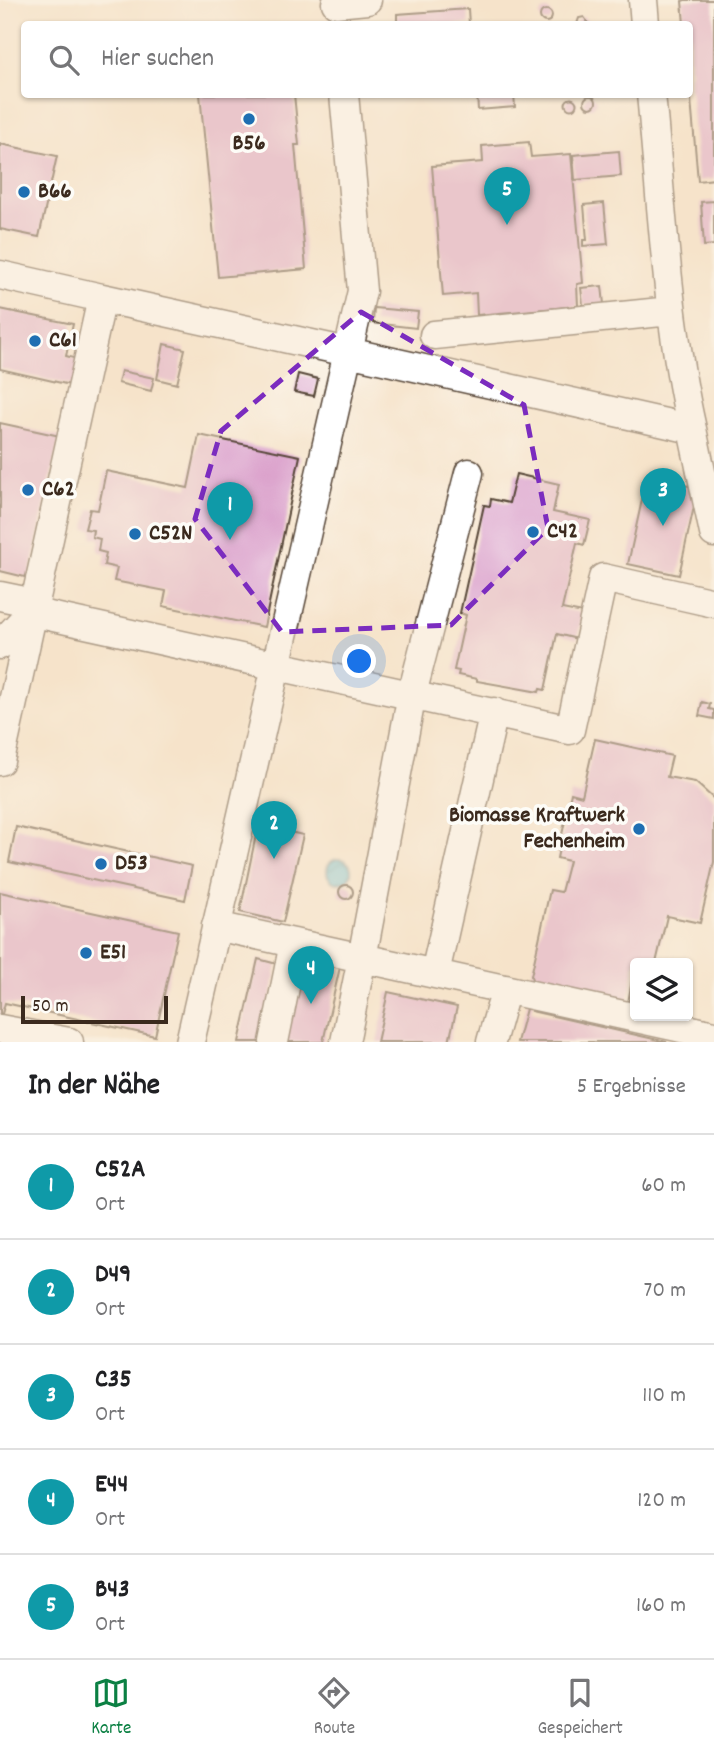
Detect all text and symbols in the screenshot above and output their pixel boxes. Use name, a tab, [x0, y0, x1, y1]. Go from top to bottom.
search box	[21, 21, 693, 98]
icon: search	[45, 41, 83, 79]
text: Hier suchen	[101, 41, 214, 78]
marker: B56	[241, 111, 257, 127]
place label: B56	[233, 128, 265, 161]
pin: 5	[484, 167, 530, 225]
place label: B66	[38, 176, 71, 209]
marker: B66	[16, 184, 32, 200]
place label: C61	[49, 325, 77, 358]
marker: C61	[27, 333, 43, 349]
pin: 3	[640, 468, 686, 526]
place label: C62	[42, 474, 75, 507]
marker: C62	[20, 482, 36, 498]
pin: 1	[207, 482, 253, 540]
place label: C42	[547, 516, 578, 549]
place label: C52N	[149, 518, 192, 551]
marker: C42	[525, 524, 541, 540]
marker: C52N	[127, 526, 143, 542]
your location	[342, 644, 376, 678]
place label: Biomasse Kraftwerk Fechenheim	[449, 800, 626, 859]
pin: 2	[251, 801, 297, 859]
marker: Biomasse Kraftwerk Fechenheim	[631, 821, 647, 837]
place label: D53	[115, 848, 148, 881]
marker: D53	[93, 856, 109, 872]
place label: E51	[100, 937, 126, 970]
marker: E51	[78, 945, 94, 961]
pin: 4	[288, 946, 334, 1004]
map controls	[630, 958, 693, 1021]
button: layers	[630, 958, 693, 1021]
scale bar	[21, 993, 168, 1025]
text: 50 m	[32, 994, 69, 1021]
text: In der Nähe	[28, 1066, 160, 1109]
text: 5 Ergebnisse	[577, 1071, 686, 1104]
text: C52A	[95, 1152, 145, 1189]
text: 1	[48, 1170, 54, 1203]
text: 60 m	[641, 1170, 686, 1203]
text: Ort	[95, 1189, 125, 1222]
text: D49	[95, 1257, 131, 1294]
text: 2	[46, 1275, 56, 1308]
text: 70 m	[644, 1275, 686, 1308]
text: Ort	[95, 1294, 125, 1327]
text: C35	[95, 1362, 131, 1399]
text: 3	[46, 1380, 56, 1413]
text: 110 m	[642, 1380, 686, 1413]
text: Ort	[95, 1399, 125, 1432]
text: E44	[95, 1467, 128, 1504]
text: 4	[46, 1485, 56, 1518]
text: 120 m	[637, 1485, 686, 1518]
text: Ort	[95, 1504, 125, 1537]
text: B43	[95, 1572, 130, 1609]
text: 5	[46, 1590, 56, 1623]
text: 160 m	[636, 1590, 686, 1623]
text: Ort	[95, 1609, 125, 1642]
tab: Karte	[91, 1674, 131, 1743]
tab: Route	[314, 1674, 355, 1743]
tab: Gespeichert	[537, 1674, 623, 1743]

